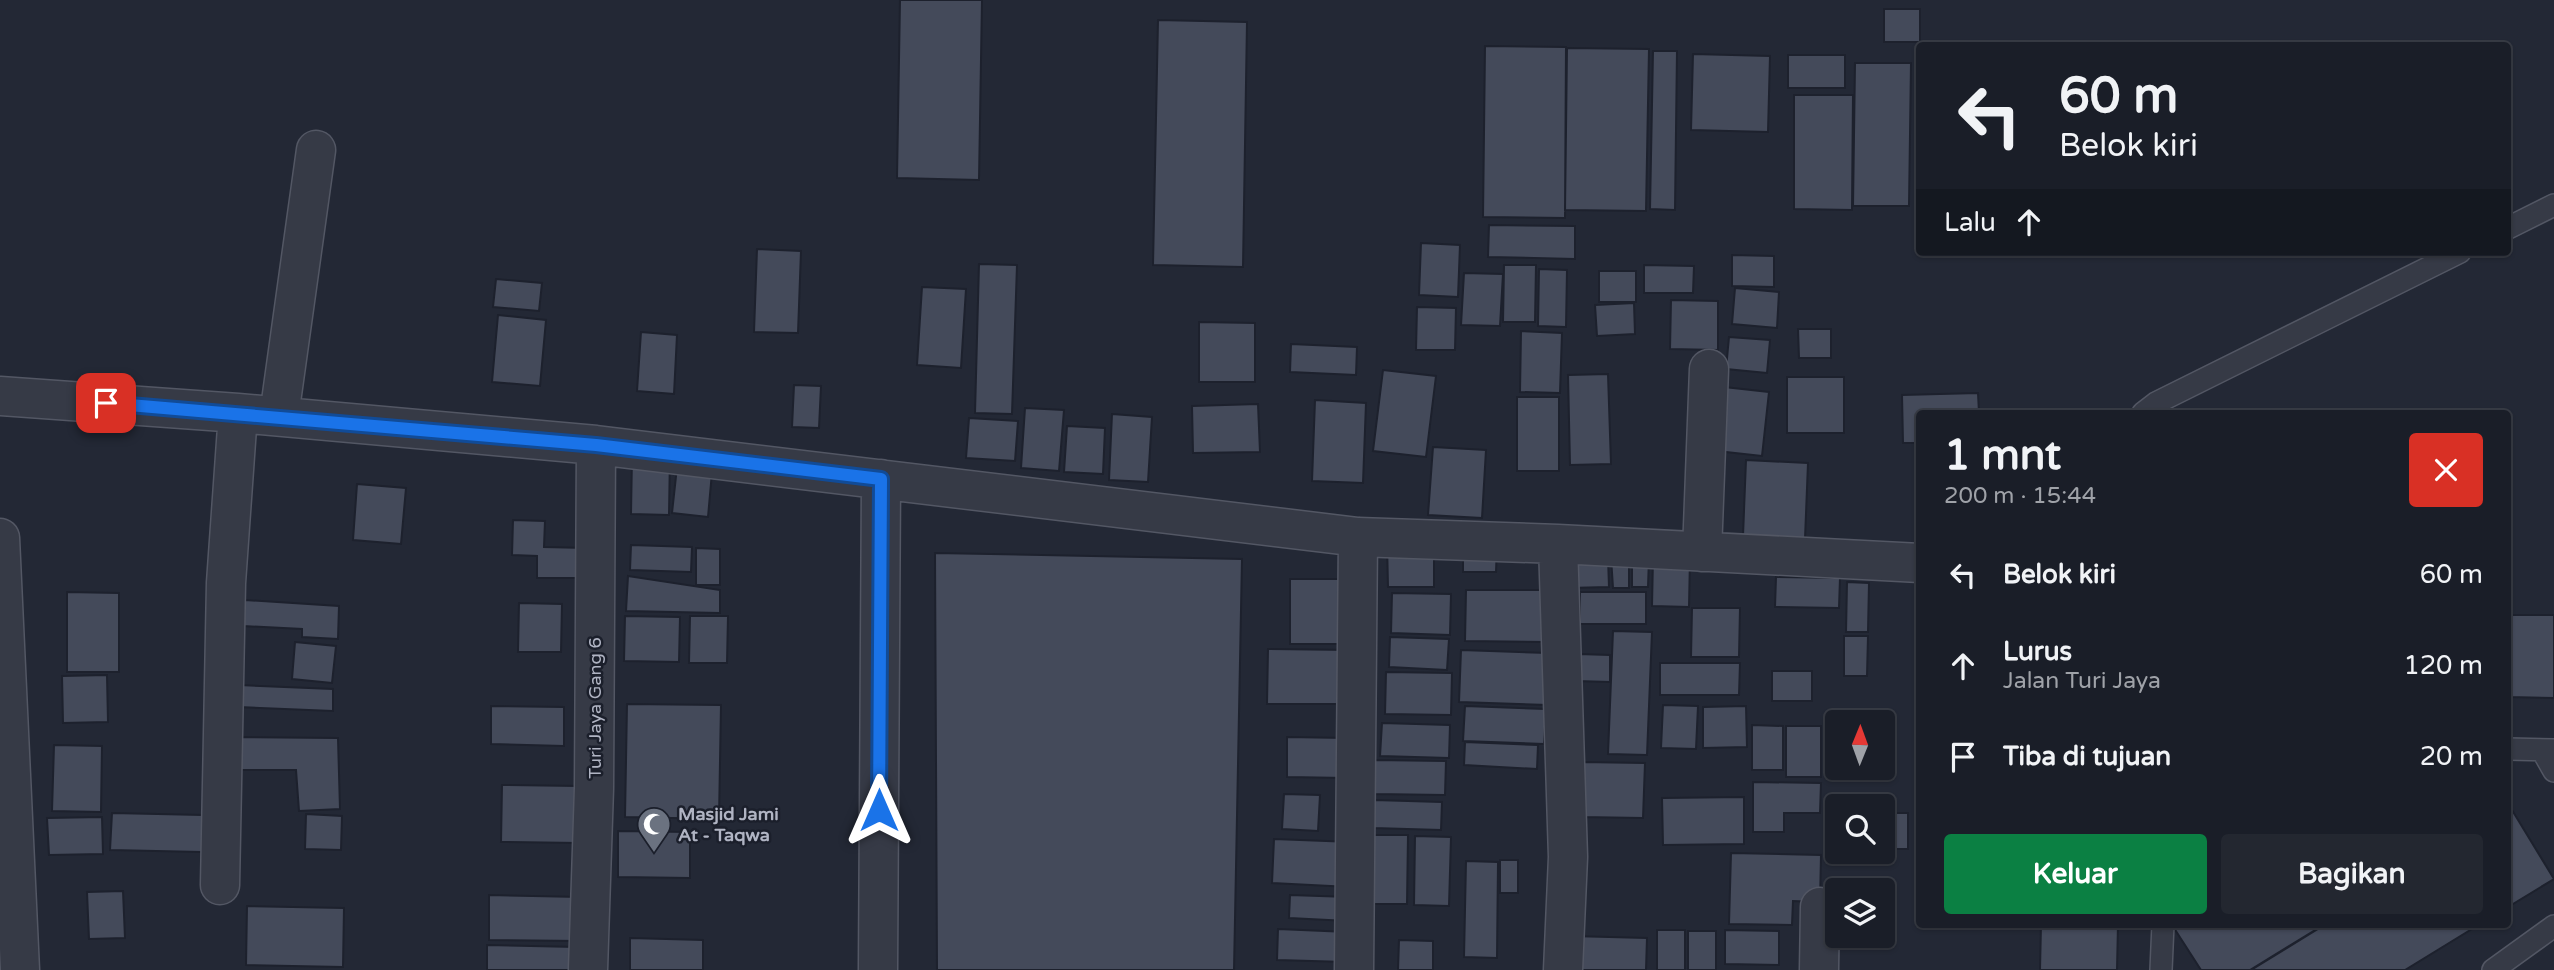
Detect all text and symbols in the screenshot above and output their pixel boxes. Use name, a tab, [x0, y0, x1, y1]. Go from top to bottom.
text: 60 m	[2059, 67, 2178, 126]
icon: left	[1944, 70, 2035, 161]
text: Belok kiri	[2059, 127, 2198, 165]
icon: ahead	[2010, 203, 2048, 241]
text: Lalu	[1944, 207, 1996, 238]
pin	[76, 373, 136, 433]
icon: arrive	[87, 384, 125, 422]
text: 1 mnt	[1944, 430, 2061, 481]
button: close	[2409, 433, 2483, 507]
text: 200 m · 15:44	[1944, 482, 2096, 510]
icon: left	[1944, 556, 1982, 594]
text: Belok kiri	[2003, 559, 2116, 590]
text: 60 m	[2420, 559, 2483, 590]
text: Lurus	[2003, 636, 2072, 667]
street label: Turi Jaya Gang 6	[584, 637, 606, 779]
icon: ahead	[1944, 647, 1982, 685]
text: 120 m	[2403, 650, 2483, 681]
text: Jalan Turi Jaya	[2003, 667, 2161, 695]
north arrow	[1825, 710, 1895, 780]
map controls	[1825, 710, 1895, 948]
icon: arrive	[1944, 738, 1982, 776]
text: Tiba di tujuan	[2003, 741, 2171, 772]
text: 20 m	[2420, 741, 2483, 772]
position arrow	[842, 773, 916, 847]
button: search	[1825, 794, 1895, 864]
place label: Masjid Jami At - Taqwa	[678, 803, 779, 846]
mosque icon: Masjid Jami At - Taqwa	[635, 805, 673, 854]
button: Keluar	[1944, 834, 2207, 914]
button: Bagikan	[2221, 834, 2483, 914]
button: layers	[1825, 878, 1895, 948]

